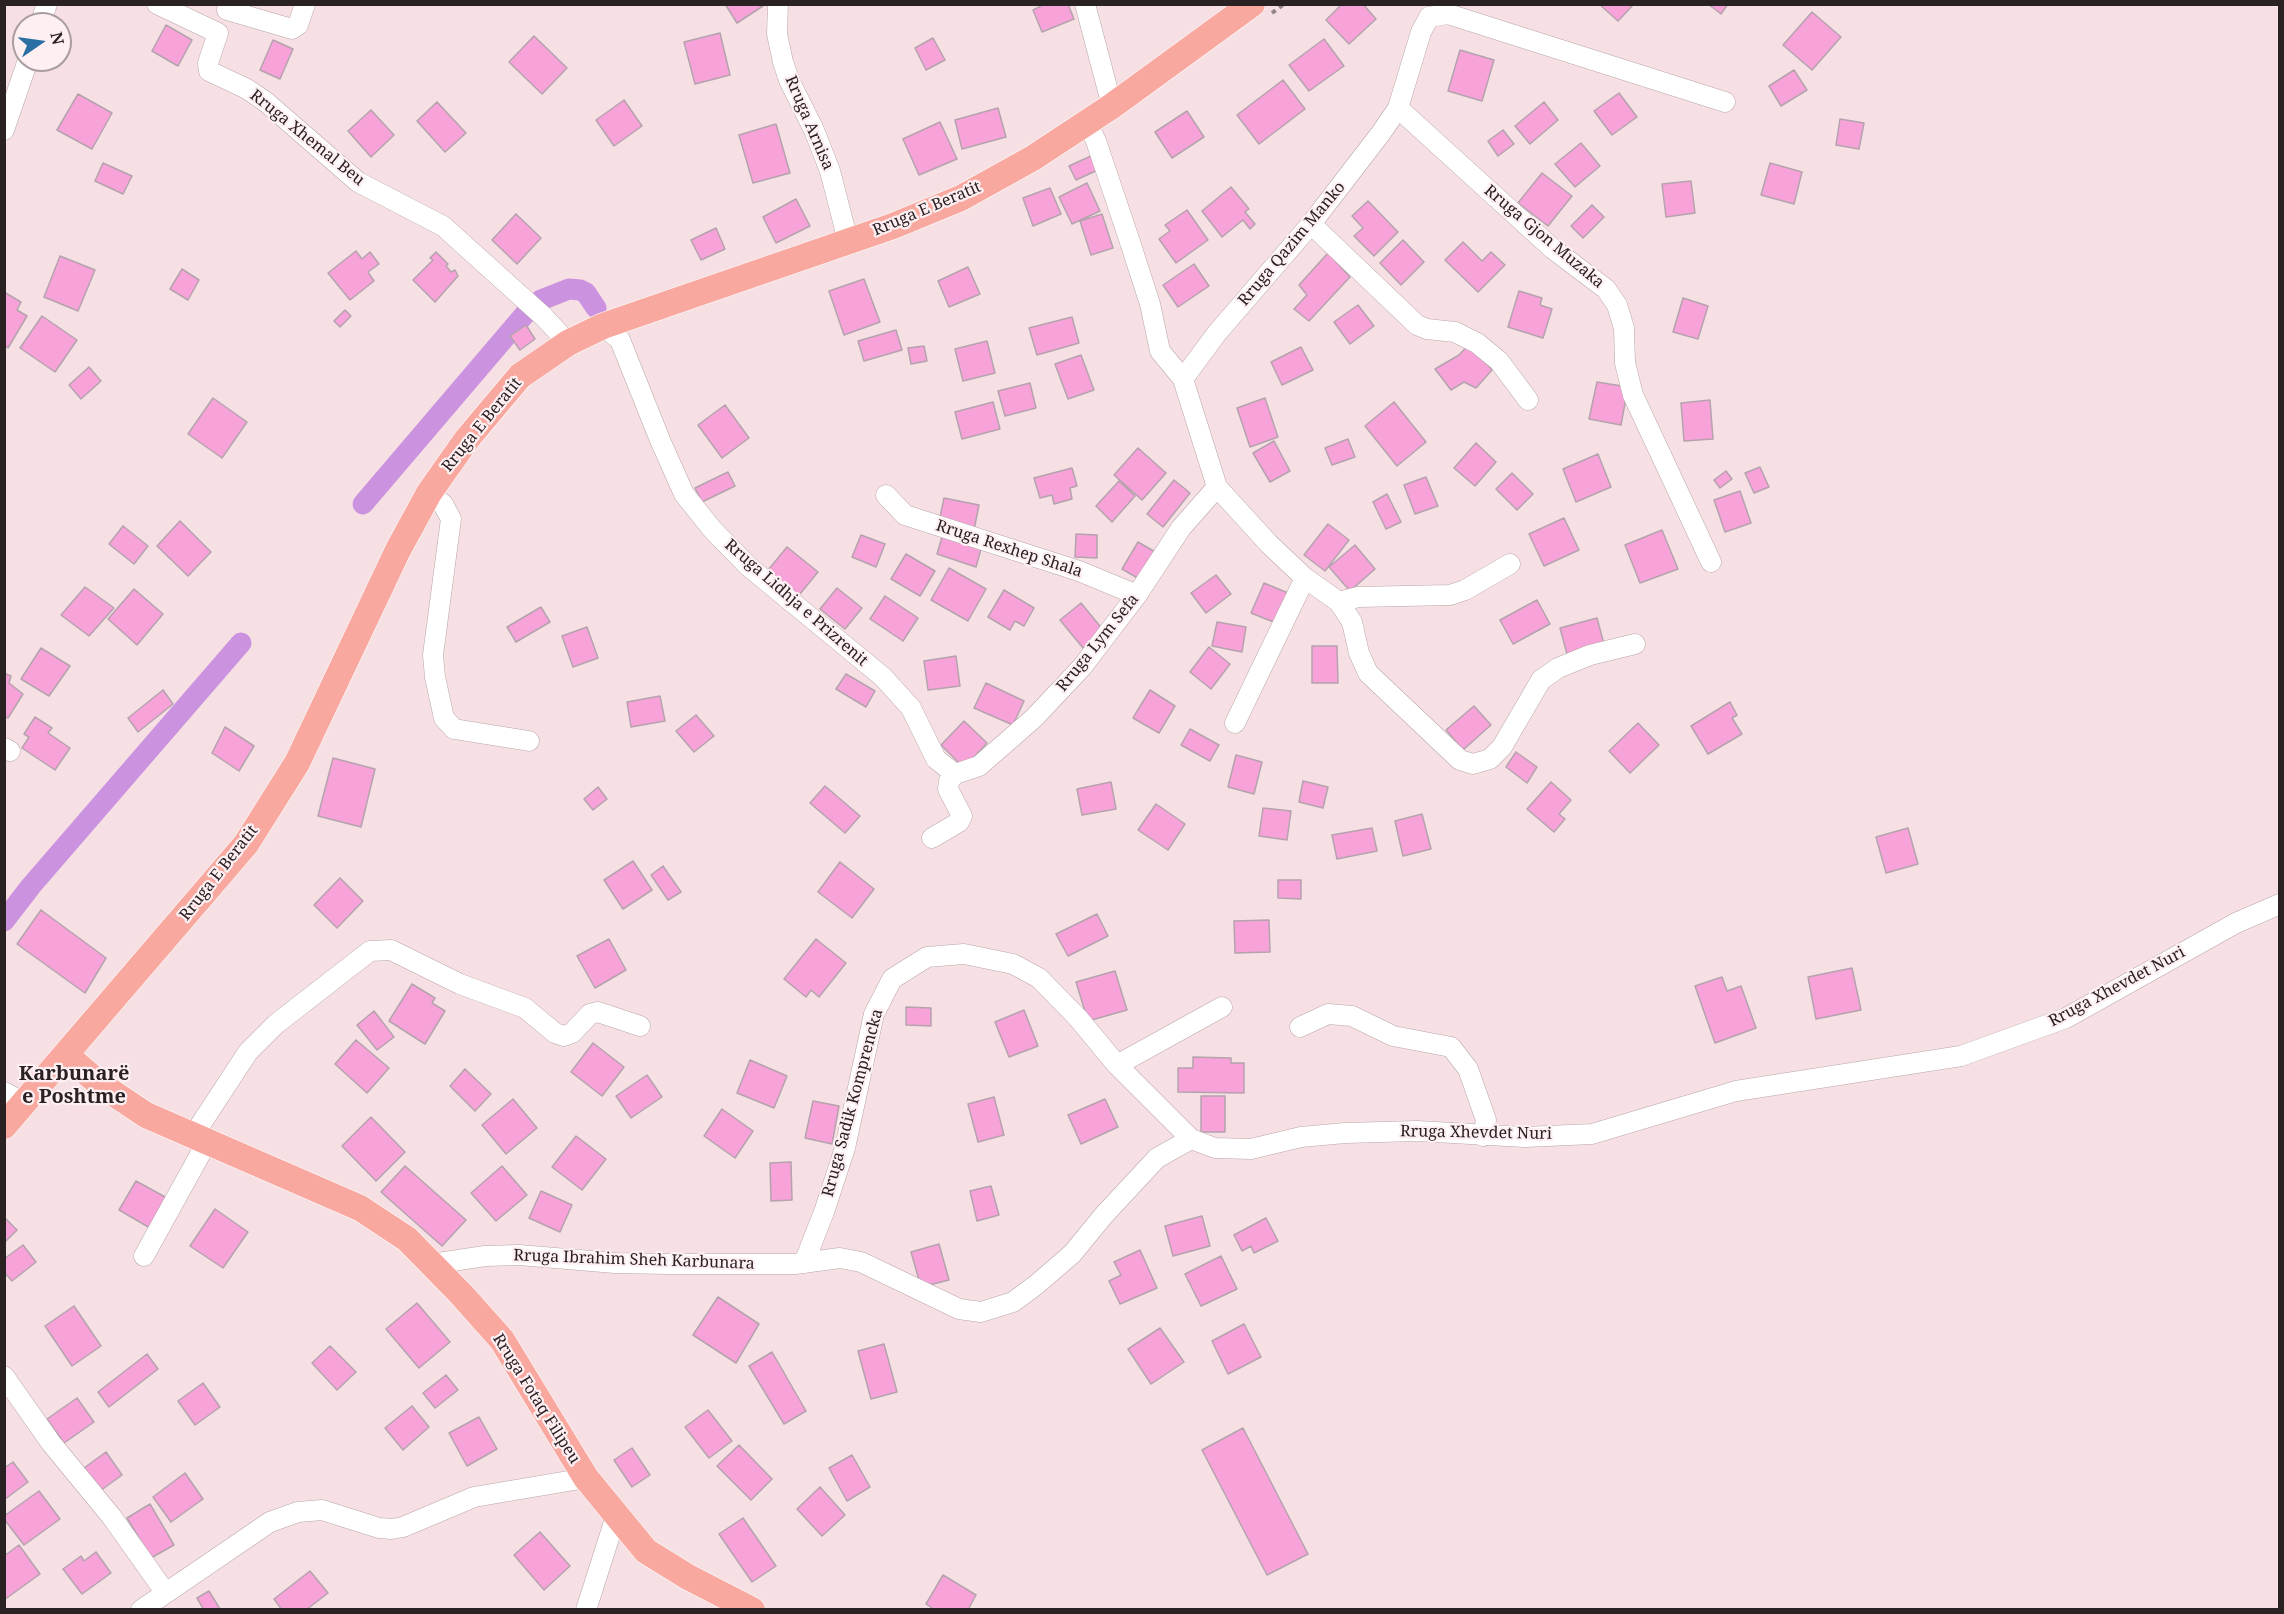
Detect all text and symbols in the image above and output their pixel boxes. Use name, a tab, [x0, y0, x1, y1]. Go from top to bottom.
north arrow	[12, 12, 72, 72]
text: N	[45, 30, 70, 47]
street label: Rruga Arnisa	[781, 73, 837, 173]
street label: Rruga Xhemal Beu	[246, 86, 368, 190]
street label: Rruga E Beratit	[870, 178, 984, 240]
street label: Rruga Qazim Manko	[1234, 178, 1350, 310]
street label: Rruga Gjon Muzaka	[1480, 181, 1608, 293]
street label: Rruga E Beratit	[438, 374, 526, 476]
street label: Rruga Rexhep Shala	[933, 516, 1085, 582]
street label: Rruga Lidhja e Prizrenit	[720, 536, 872, 670]
street label: Rruga Lym Sefa	[1053, 590, 1143, 696]
street label: Rruga E Beratit	[176, 821, 262, 925]
street label: Rruga Xhevdet Nuri	[2046, 943, 2188, 1031]
street label: Rruga Sadik Komprencka	[819, 1007, 887, 1199]
district label: Karbunarë e Poshtme	[19, 1062, 129, 1109]
street label: Rruga Xhevdet Nuri	[1400, 1122, 1552, 1144]
street label: Rruga Ibrahim Sheh Karbunara	[513, 1246, 755, 1274]
street label: Rruga Fotaq Filipeu	[488, 1330, 584, 1468]

